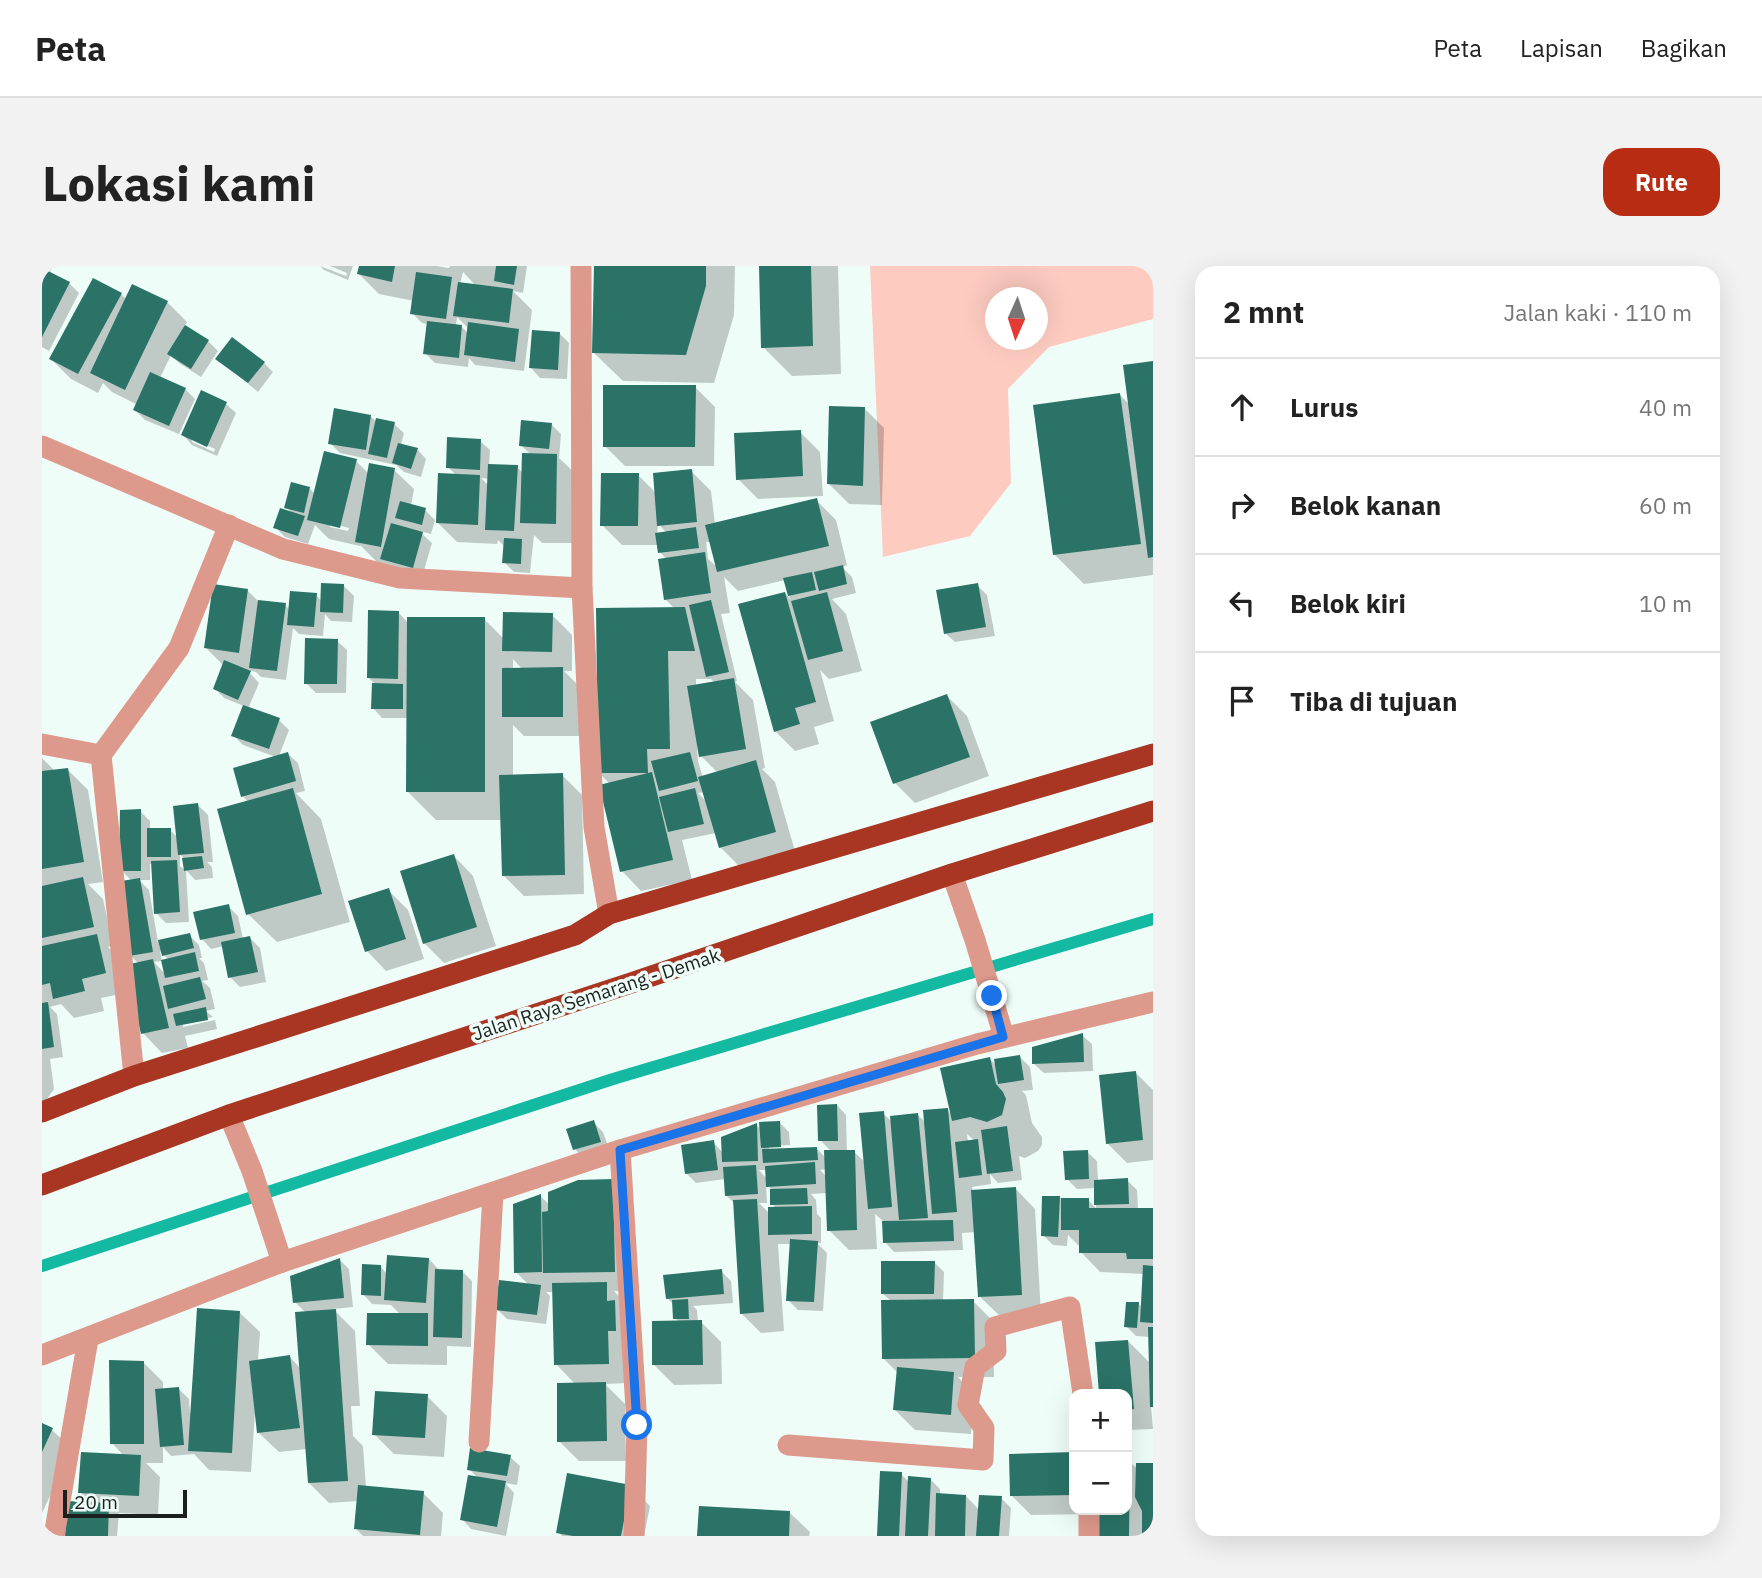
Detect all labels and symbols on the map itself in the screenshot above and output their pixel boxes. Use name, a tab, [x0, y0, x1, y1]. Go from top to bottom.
north arrow	[985, 287, 1048, 350]
street label: Jalan Raya Semarang - Demak	[469, 943, 723, 1045]
route end	[976, 980, 1007, 1011]
route start	[621, 1409, 652, 1440]
scale bar	[63, 1487, 187, 1519]

